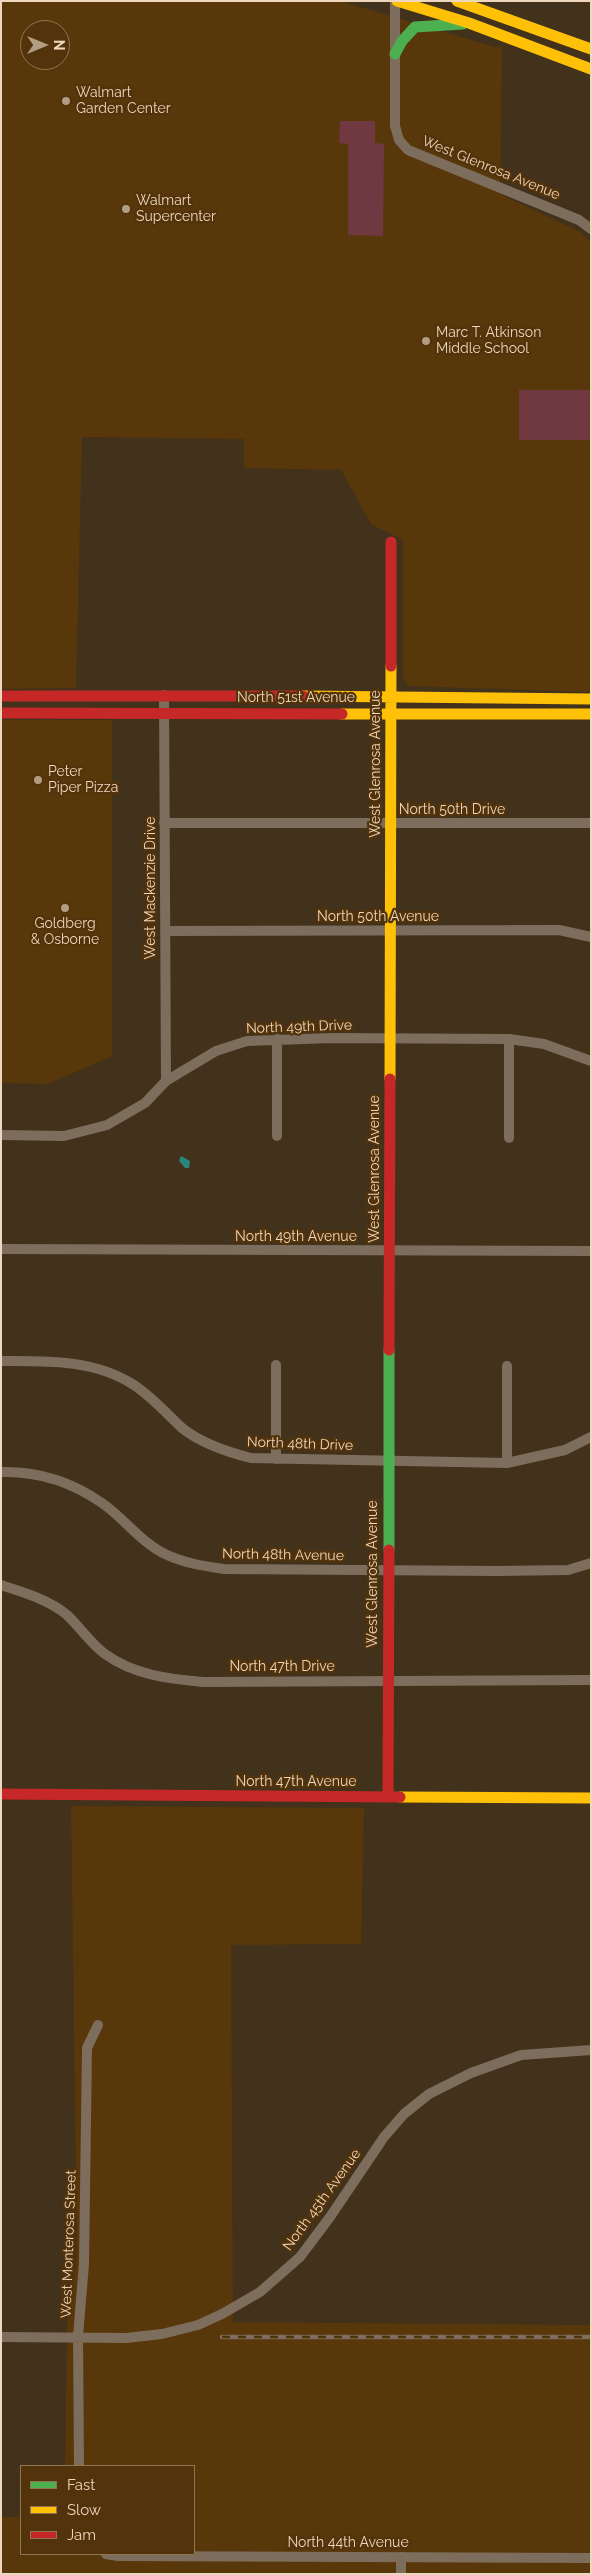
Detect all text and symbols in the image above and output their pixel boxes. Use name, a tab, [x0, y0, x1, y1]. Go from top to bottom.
north arrow	[20, 20, 70, 70]
text: N	[51, 40, 67, 50]
place label: Walmart Garden Center	[76, 85, 171, 118]
marker: Walmart Garden Center	[60, 95, 72, 107]
street label: West Glenrosa Avenue	[420, 133, 562, 203]
place label: Walmart Supercenter	[136, 193, 216, 226]
marker: Walmart Supercenter	[120, 203, 132, 215]
place label: Marc T. Atkinson Middle School	[436, 325, 541, 358]
marker: Marc T. Atkinson Middle School	[420, 335, 432, 347]
street label: North 51st Avenue	[237, 690, 355, 706]
street label: West Glenrosa Avenue	[368, 690, 384, 838]
place label: Peter Piper Pizza	[48, 764, 118, 796]
marker: Peter Piper Pizza	[32, 774, 44, 786]
street label: North 50th Drive	[399, 802, 505, 818]
street label: West Mackenzie Drive	[143, 816, 159, 960]
marker: Goldberg & Osborne	[59, 902, 71, 914]
street label: North 50th Avenue	[317, 909, 439, 925]
place label: Goldberg & Osborne	[31, 916, 99, 949]
street label: North 49th Drive	[246, 1017, 352, 1037]
street label: West Glenrosa Avenue	[367, 1095, 383, 1243]
street label: North 49th Avenue	[235, 1229, 357, 1245]
street label: North 48th Drive	[247, 1434, 353, 1454]
street label: West Glenrosa Avenue	[365, 1500, 381, 1648]
street label: North 48th Avenue	[222, 1546, 344, 1564]
street label: North 47th Drive	[229, 1659, 335, 1675]
street label: North 47th Avenue	[236, 1774, 356, 1790]
street label: North 45th Avenue	[280, 2146, 364, 2254]
street label: West Monterosa Street	[58, 2170, 80, 2318]
legend	[20, 2465, 195, 2555]
text: Fast	[67, 2476, 95, 2494]
text: Slow	[67, 2501, 101, 2519]
text: Jam	[67, 2526, 96, 2544]
street label: North 44th Avenue	[287, 2535, 409, 2551]

